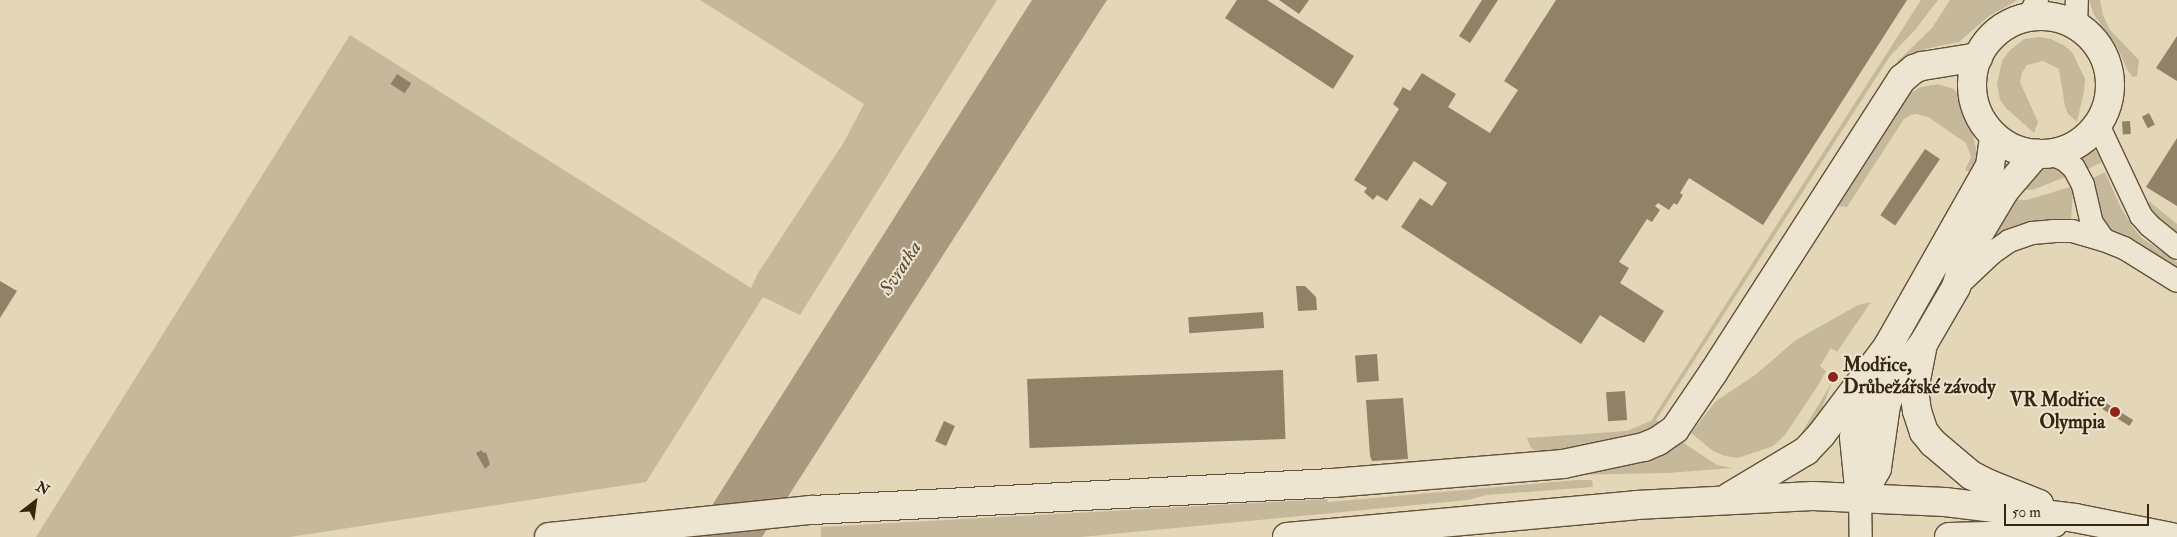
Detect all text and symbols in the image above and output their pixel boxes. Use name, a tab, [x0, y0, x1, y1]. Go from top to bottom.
water label: Svratka	[874, 236, 926, 300]
place label: Modřice, Drůbežářské závody	[1843, 355, 1996, 399]
marker: Modřice, Drůbežářské závody	[1827, 371, 1839, 383]
place label: VR Modřice Olympia	[2010, 390, 2105, 434]
marker: VR Modřice Olympia	[2109, 406, 2121, 418]
north arrow	[10, 477, 60, 527]
text: N	[33, 478, 52, 499]
scale bar	[2007, 494, 2152, 526]
text: 50 m	[2012, 503, 2041, 522]

